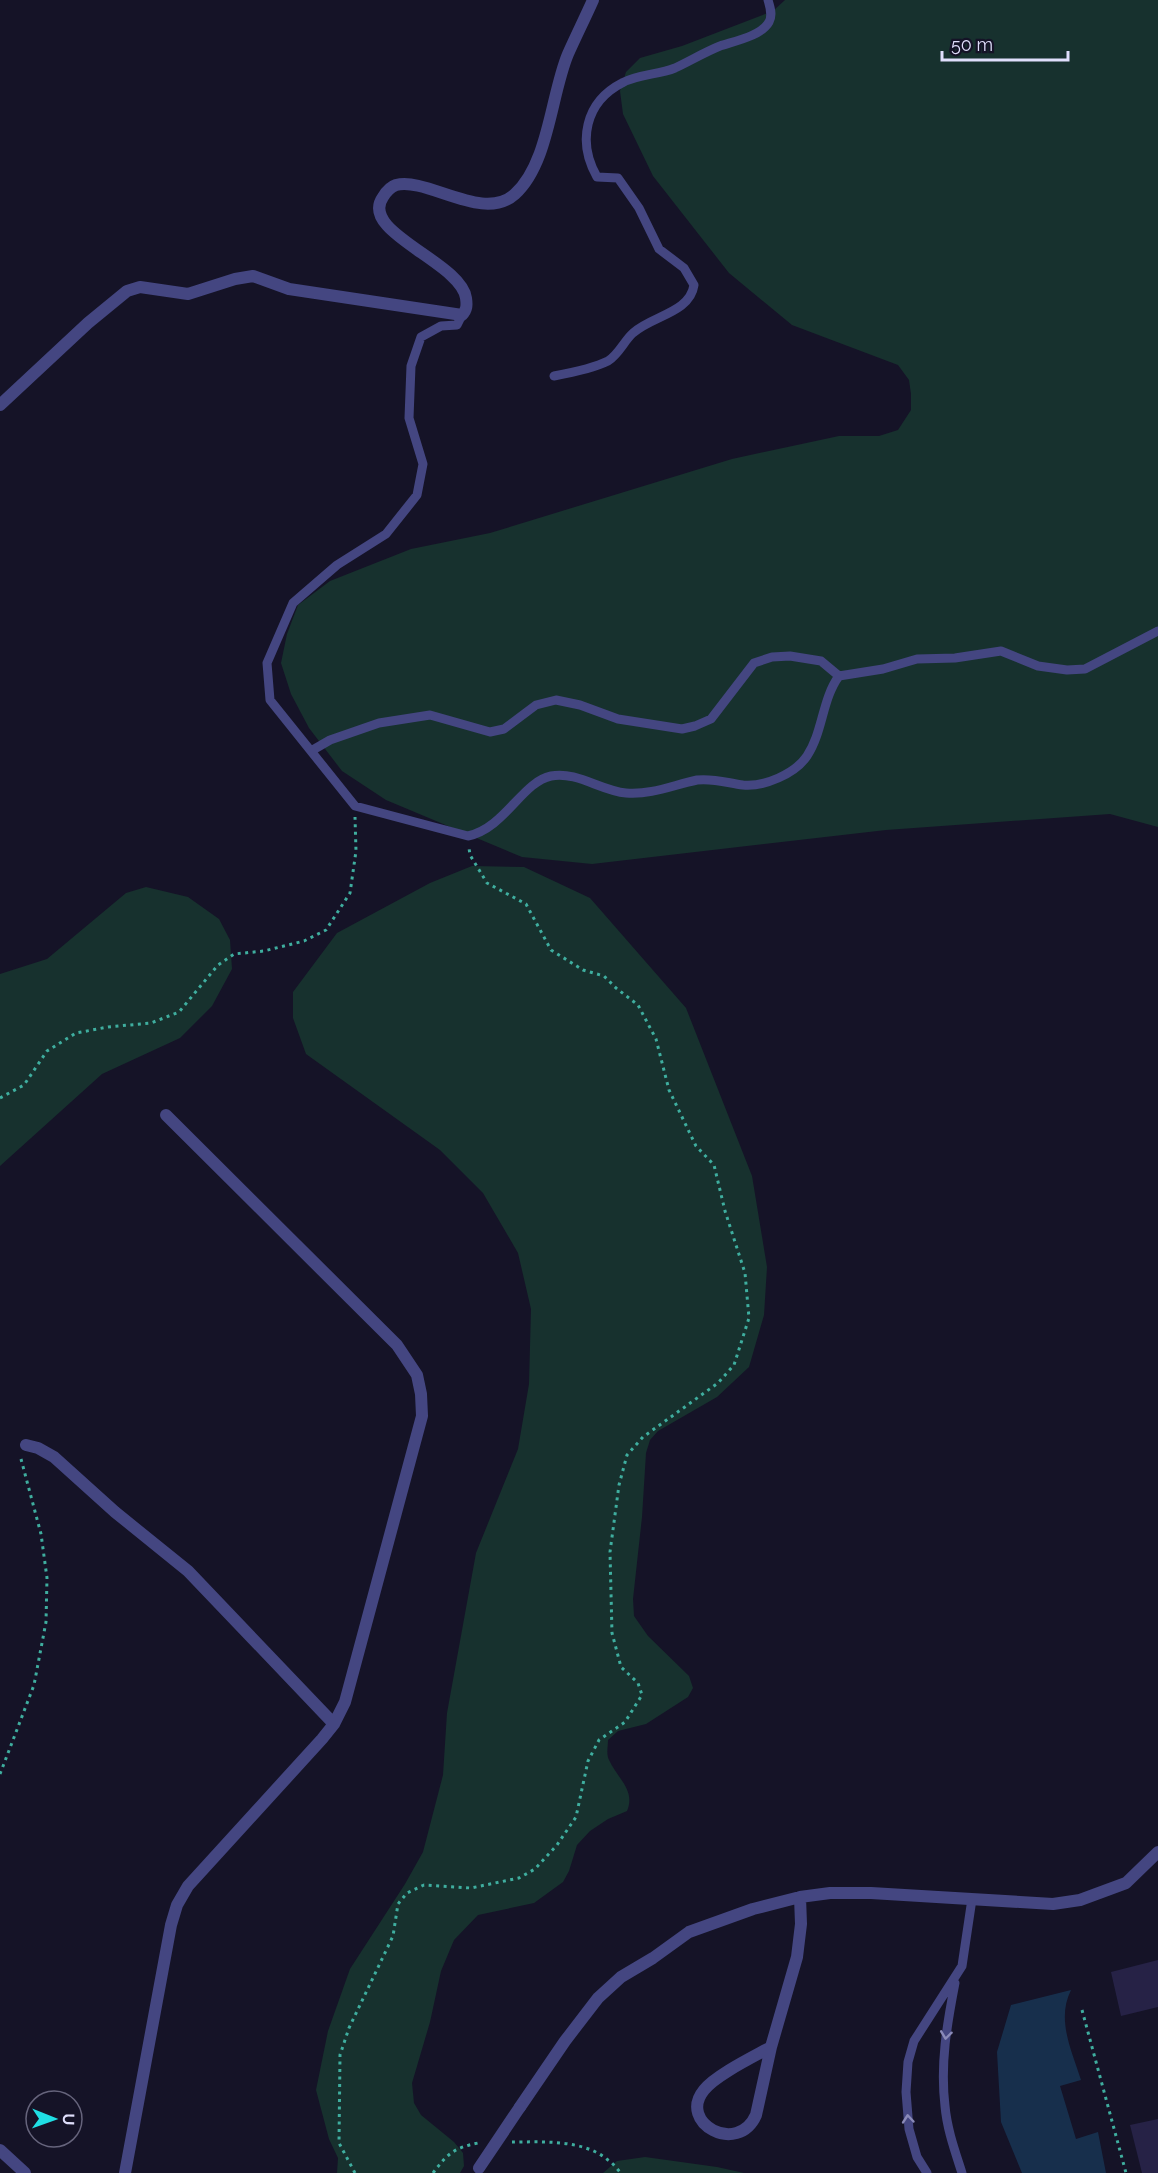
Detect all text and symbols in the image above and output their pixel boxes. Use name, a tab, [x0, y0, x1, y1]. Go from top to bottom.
scale bar	[942, 24, 1068, 62]
text: 50 m	[951, 34, 993, 55]
one-way arrow	[940, 2030, 952, 2040]
north arrow	[24, 2089, 84, 2149]
text: U	[59, 2113, 78, 2125]
one-way arrow	[902, 2114, 915, 2123]

